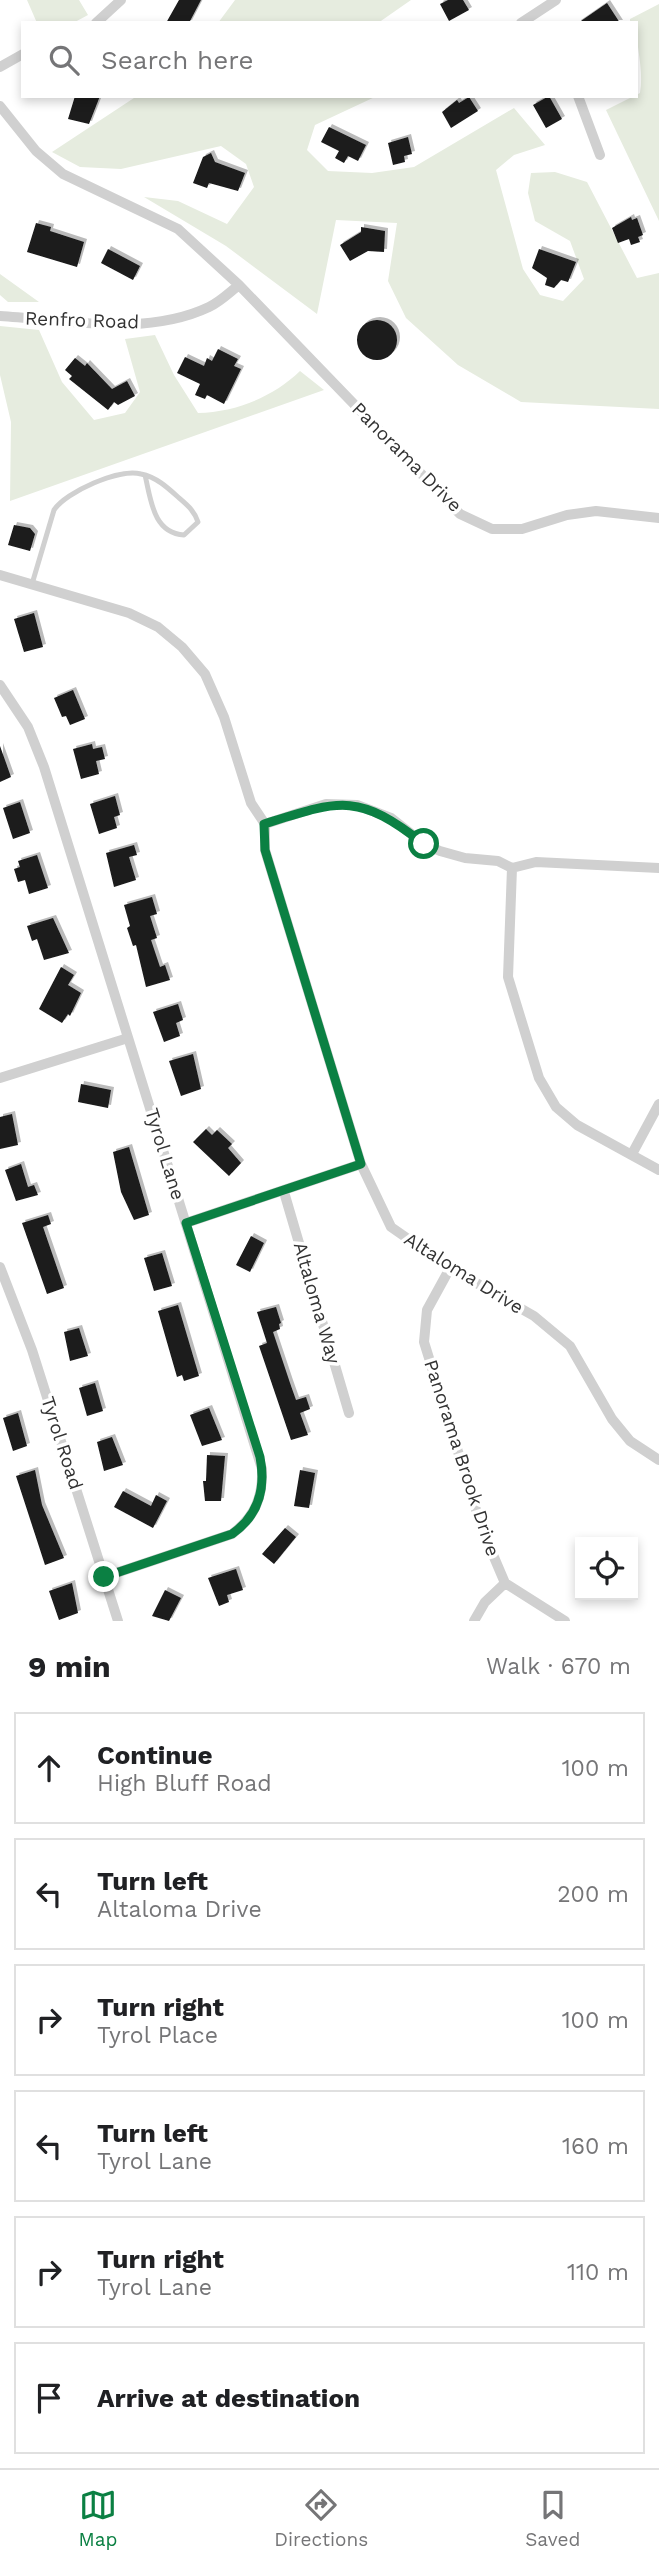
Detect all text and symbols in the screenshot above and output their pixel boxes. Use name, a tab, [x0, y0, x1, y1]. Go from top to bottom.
search box	[21, 21, 638, 98]
icon: search	[45, 41, 83, 79]
text: Search here	[101, 45, 253, 75]
street label: Renfro Road	[25, 307, 139, 333]
street label: Panorama Drive	[347, 397, 467, 517]
route start	[408, 828, 439, 859]
street label: Tyrol Lane	[140, 1105, 190, 1203]
street label: Altaloma Drive	[400, 1227, 528, 1319]
street label: Altaloma Way	[289, 1239, 345, 1367]
street label: Panorama Brook Drive	[419, 1357, 505, 1559]
street label: Tyrol Road	[36, 1394, 88, 1492]
map controls	[575, 1537, 638, 1600]
button: locate	[575, 1537, 638, 1600]
route end	[88, 1561, 119, 1592]
text: 9 min	[28, 1649, 111, 1684]
text: Walk · 670 m	[486, 1653, 631, 1680]
text: Continue	[97, 1740, 213, 1770]
icon: ahead	[30, 1749, 68, 1787]
text: 100 m	[562, 1755, 629, 1782]
text: High Bluff Road	[97, 1770, 272, 1797]
text: Turn left	[97, 1866, 208, 1896]
icon: left	[30, 1875, 68, 1913]
text: 200 m	[557, 1881, 629, 1908]
text: Altaloma Drive	[97, 1896, 262, 1923]
text: Turn right	[97, 1992, 224, 2022]
icon: right	[30, 2001, 68, 2039]
text: 100 m	[562, 2007, 629, 2034]
text: Tyrol Place	[97, 2022, 218, 2049]
text: Turn left	[97, 2118, 208, 2148]
icon: left	[30, 2127, 68, 2165]
text: 160 m	[562, 2133, 629, 2160]
text: Tyrol Lane	[97, 2148, 212, 2175]
text: Turn right	[97, 2244, 224, 2274]
icon: right	[30, 2253, 68, 2291]
text: 110 m	[567, 2259, 629, 2286]
text: Tyrol Lane	[97, 2274, 212, 2301]
icon: arrive	[30, 2379, 68, 2417]
text: Arrive at destination	[97, 2383, 360, 2413]
tab: Map	[79, 2486, 117, 2551]
tab: Directions	[274, 2486, 368, 2551]
tab: Saved	[525, 2486, 580, 2551]

